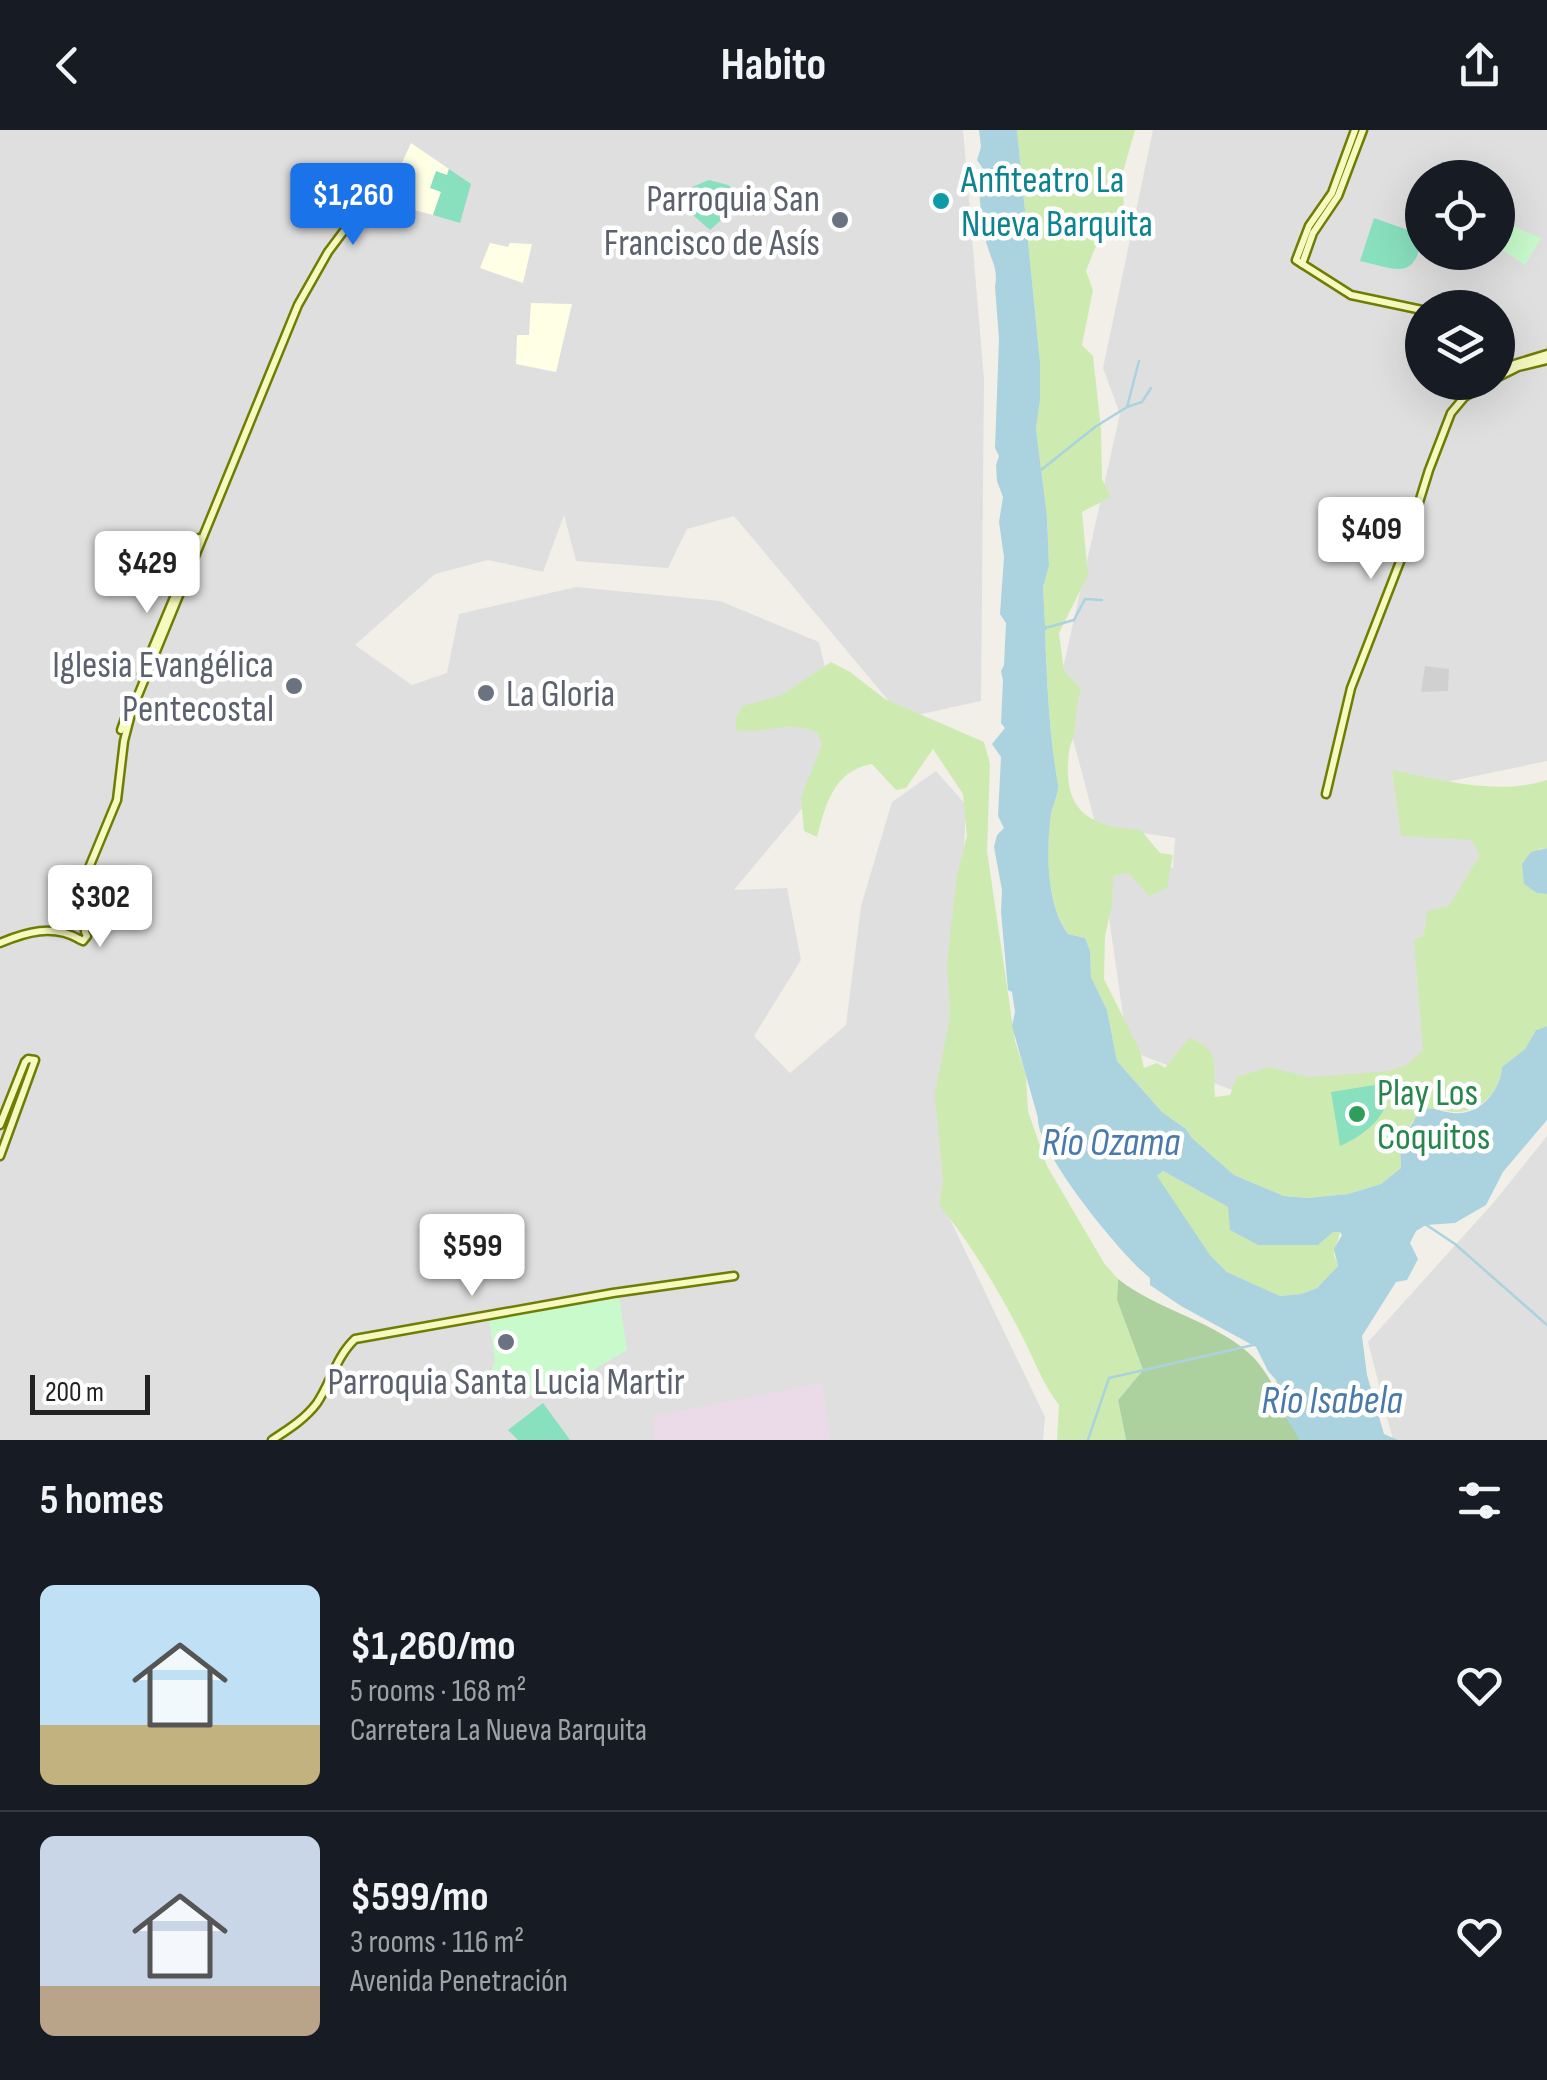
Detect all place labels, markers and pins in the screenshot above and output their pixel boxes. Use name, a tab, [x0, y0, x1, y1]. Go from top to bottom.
place label: Anfiteatro La Nueva Barquita	[960, 158, 1153, 247]
pin: $1,260	[272, 163, 434, 248]
place label: Parroquia San Francisco de Asís	[604, 177, 820, 266]
marker: Anfiteatro La Nueva Barquita	[930, 190, 952, 212]
marker: Parroquia San Francisco de Asís	[829, 209, 851, 231]
pin: $409	[1312, 497, 1430, 582]
pin: $429	[88, 531, 206, 616]
place label: Iglesia Evangélica Pentecostal	[52, 643, 274, 732]
place label: La Gloria	[506, 672, 615, 717]
marker: Iglesia Evangélica Pentecostal	[283, 675, 305, 697]
marker: La Gloria	[475, 682, 497, 704]
pin: $302	[41, 865, 159, 950]
place label: Play Los Coquitos	[1377, 1071, 1490, 1160]
marker: Play Los Coquitos	[1346, 1103, 1368, 1125]
pin: $599	[413, 1214, 531, 1299]
marker: Parroquia Santa Lucia Martir	[495, 1331, 517, 1353]
place label: Parroquia Santa Lucia Martir	[327, 1360, 685, 1405]

